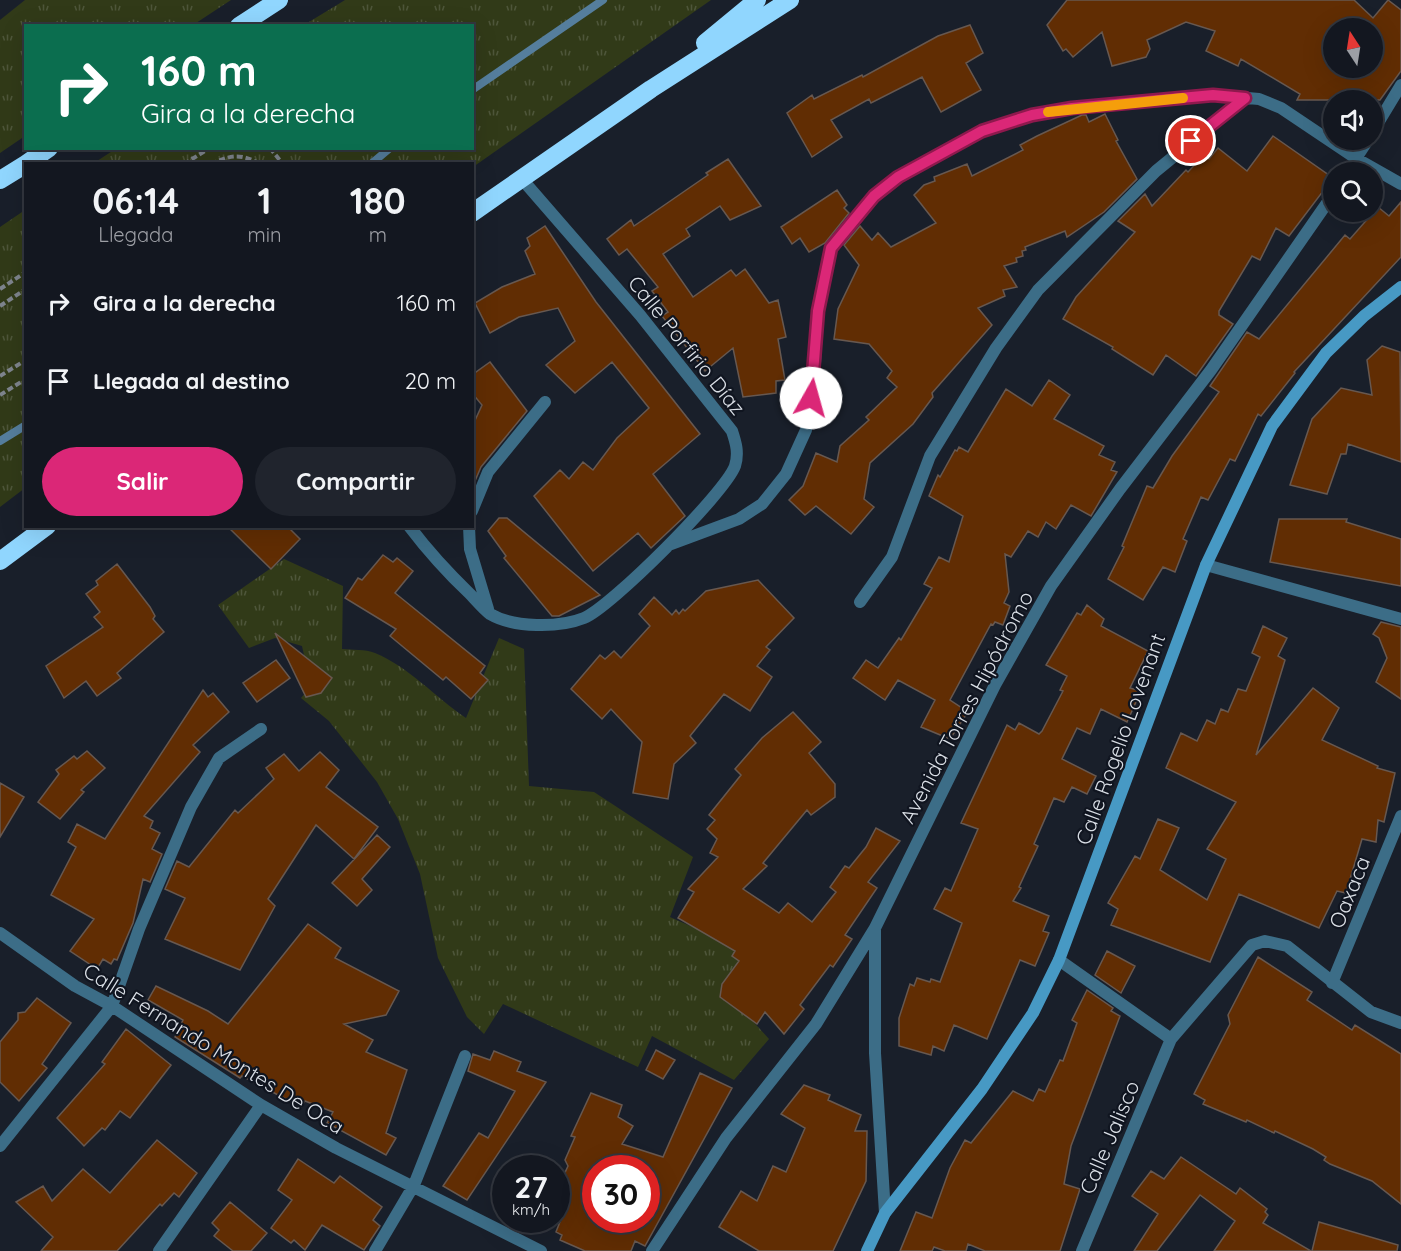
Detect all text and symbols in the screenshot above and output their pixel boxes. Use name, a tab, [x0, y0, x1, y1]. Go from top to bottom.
north arrow	[1323, 18, 1383, 78]
map controls	[1323, 18, 1383, 222]
text: 160 m	[141, 44, 257, 97]
icon: right	[42, 48, 120, 126]
button: sound	[1323, 90, 1383, 150]
text: Gira a la derecha	[141, 96, 355, 130]
pin	[1165, 115, 1216, 166]
icon: arrive	[1174, 124, 1207, 157]
button: search	[1323, 162, 1383, 222]
text: 06:14	[92, 178, 179, 223]
text: 1	[258, 178, 272, 223]
text: 180	[350, 178, 406, 223]
text: Llegada	[98, 222, 173, 247]
text: min	[248, 222, 282, 247]
text: m	[369, 222, 387, 247]
street label: Calle Porfirio Díaz	[623, 270, 751, 420]
icon: right	[42, 287, 75, 320]
text: Gira a la derecha	[93, 289, 276, 317]
text: 160 m	[397, 289, 456, 317]
icon: arrive	[42, 365, 75, 398]
position arrow	[779, 366, 843, 430]
text: Llegada al destino	[93, 367, 290, 395]
text: 20 m	[405, 367, 456, 395]
button: Salir	[42, 447, 243, 516]
button: Compartir	[255, 447, 456, 516]
street label: Avenida Torres Hipódromo	[894, 586, 1038, 828]
street label: Calle Rogelio Lovenant	[1070, 630, 1170, 848]
street label: Oaxaca	[1323, 852, 1375, 932]
street label: Calle Fernando Montes De Oca	[79, 957, 349, 1139]
street label: Calle Jalisco	[1073, 1076, 1145, 1198]
speed limit sign: 30	[582, 1155, 660, 1233]
text: 27	[514, 1168, 548, 1206]
text: km/h	[512, 1200, 550, 1219]

